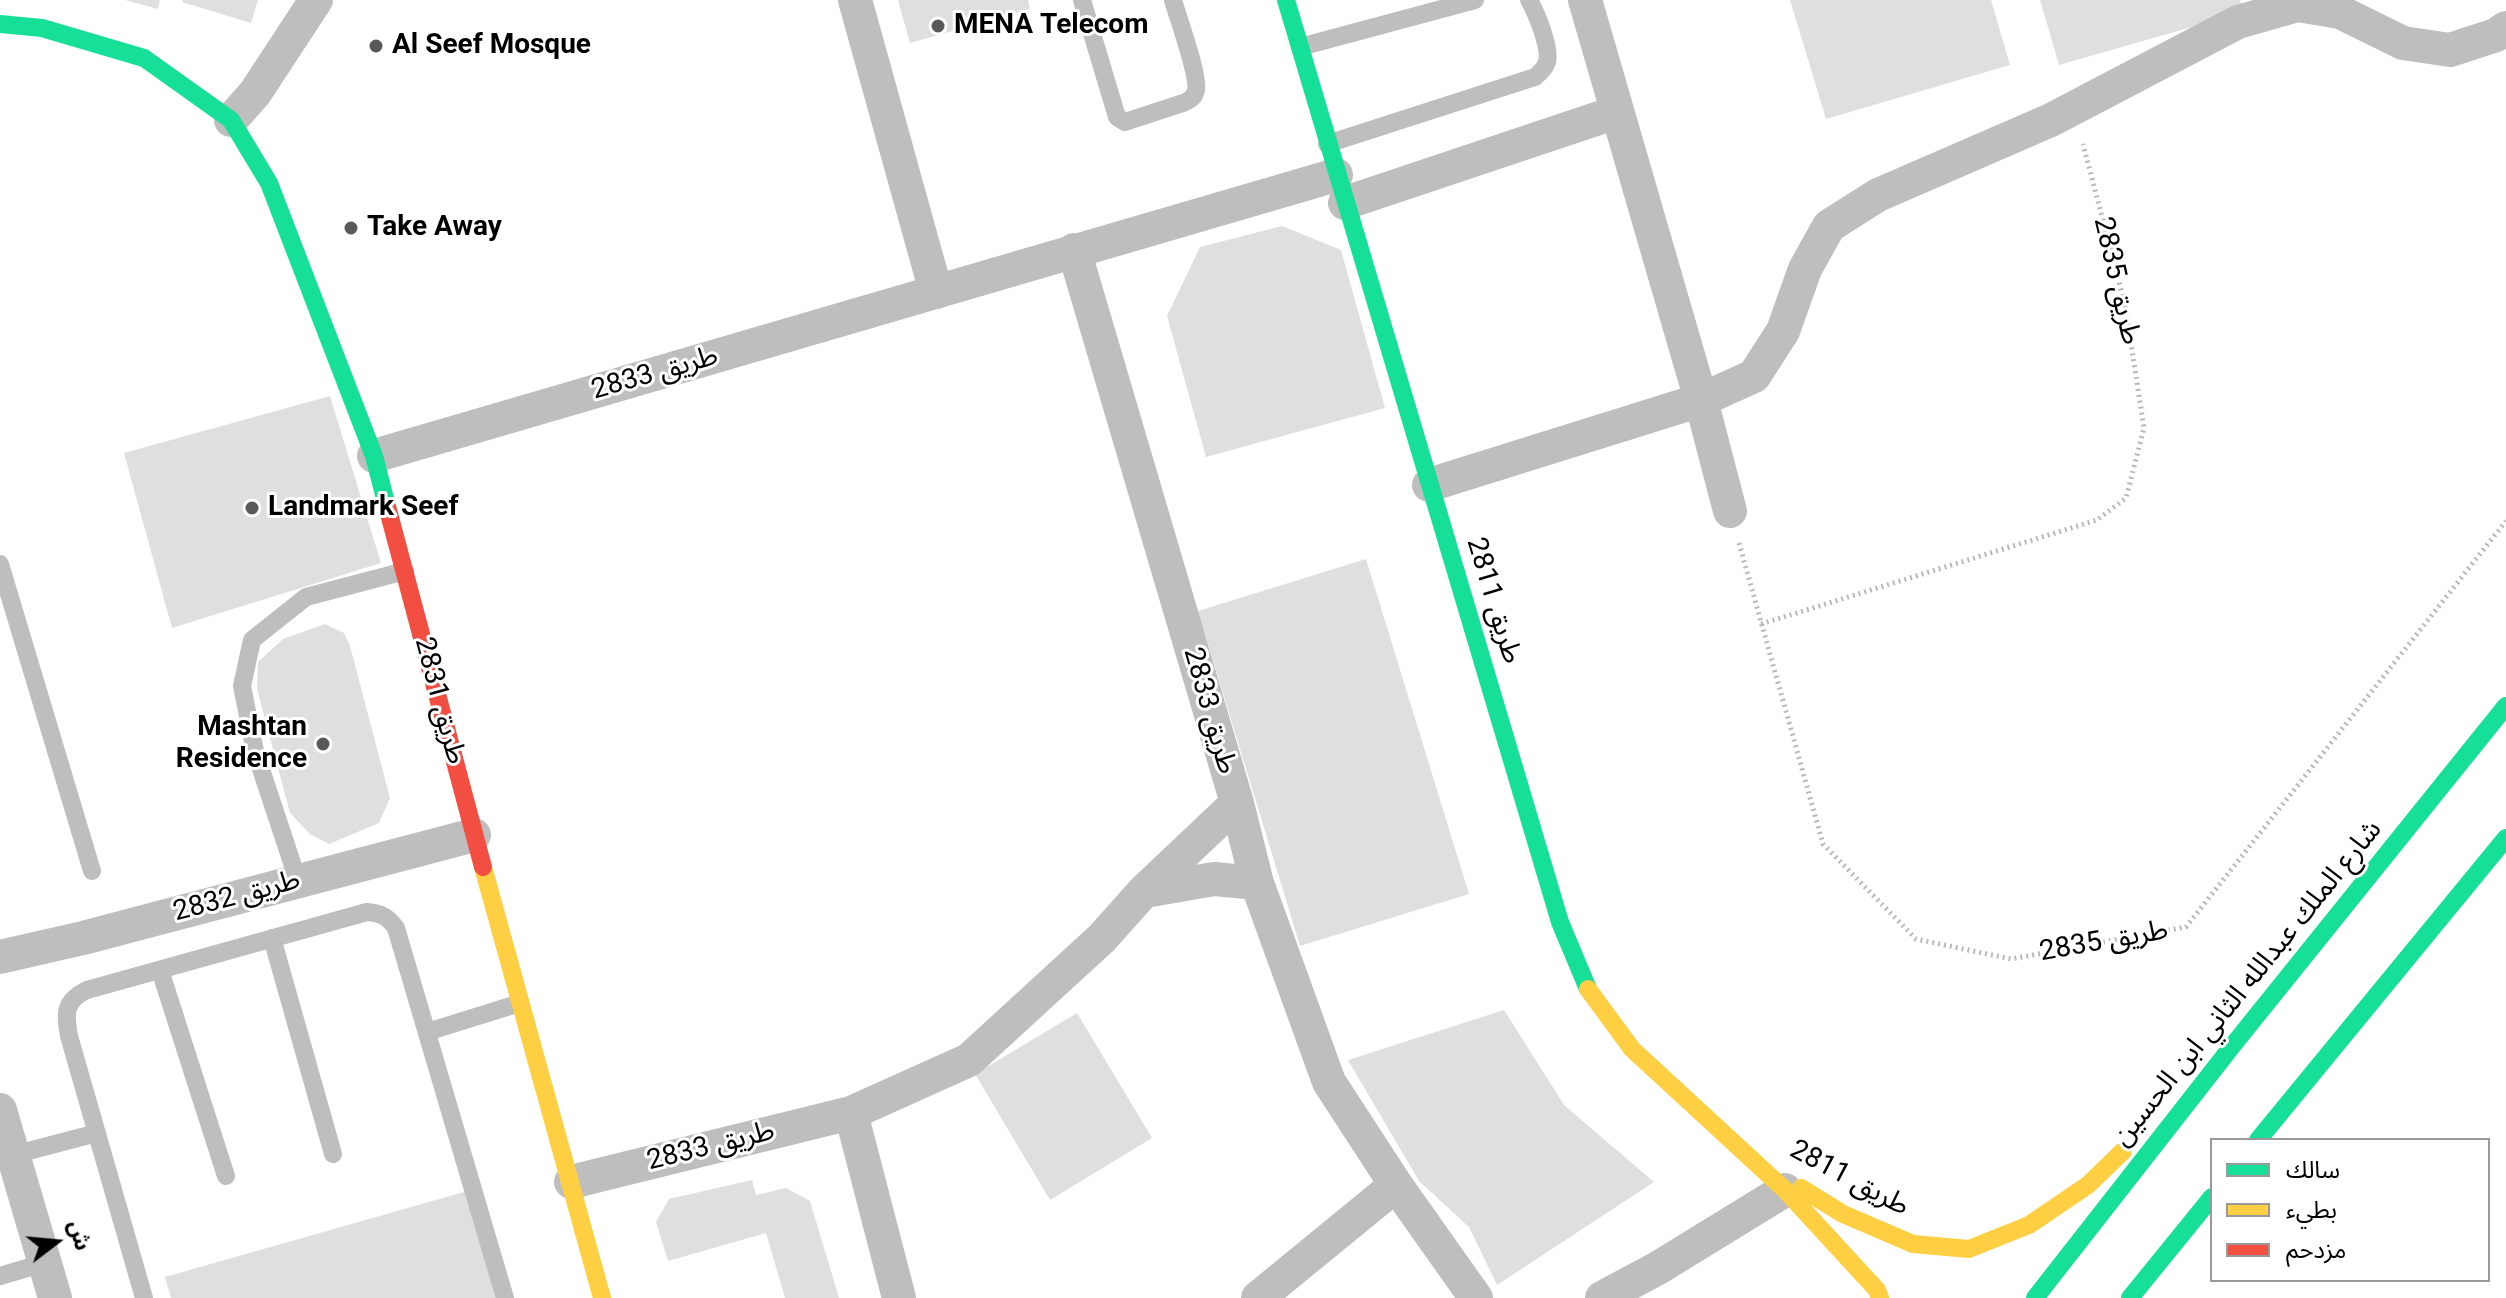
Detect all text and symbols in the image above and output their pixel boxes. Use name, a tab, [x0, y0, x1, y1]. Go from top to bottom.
place label: MENA Telecom	[954, 9, 1148, 43]
marker: MENA Telecom	[929, 17, 947, 35]
place label: Al Seef Mosque	[392, 29, 591, 63]
marker: Al Seef Mosque	[367, 37, 385, 55]
place label: Take Away	[367, 211, 502, 245]
street label: طريق 2835	[2085, 214, 2147, 348]
marker: Take Away	[342, 219, 360, 237]
street label: طريق 2833	[588, 340, 722, 408]
place label: Landmark Seef	[268, 491, 459, 525]
marker: Landmark Seef	[243, 499, 261, 517]
street label: طريق 2811	[1458, 534, 1528, 668]
street label: طريق 2831	[406, 634, 472, 768]
street label: طريق 2833	[1175, 644, 1243, 778]
place label: Mashtan Residence	[176, 711, 307, 777]
marker: Mashtan Residence	[314, 735, 332, 753]
street label: شارع الملك عبدالله الثاني ابن الحسين	[2106, 814, 2390, 1154]
street label: طريق 2832	[170, 864, 304, 930]
street label: طريق 2835	[2037, 914, 2171, 970]
street label: طريق 2833	[644, 1115, 778, 1179]
street label: طريق 2811	[1784, 1134, 1914, 1224]
legend	[2210, 1138, 2490, 1282]
text: سالك	[2286, 1156, 2340, 1184]
text: بطيء	[2286, 1196, 2337, 1224]
north arrow	[16, 1202, 96, 1282]
text: ش	[63, 1217, 96, 1253]
text: مزدحم	[2286, 1236, 2346, 1264]

